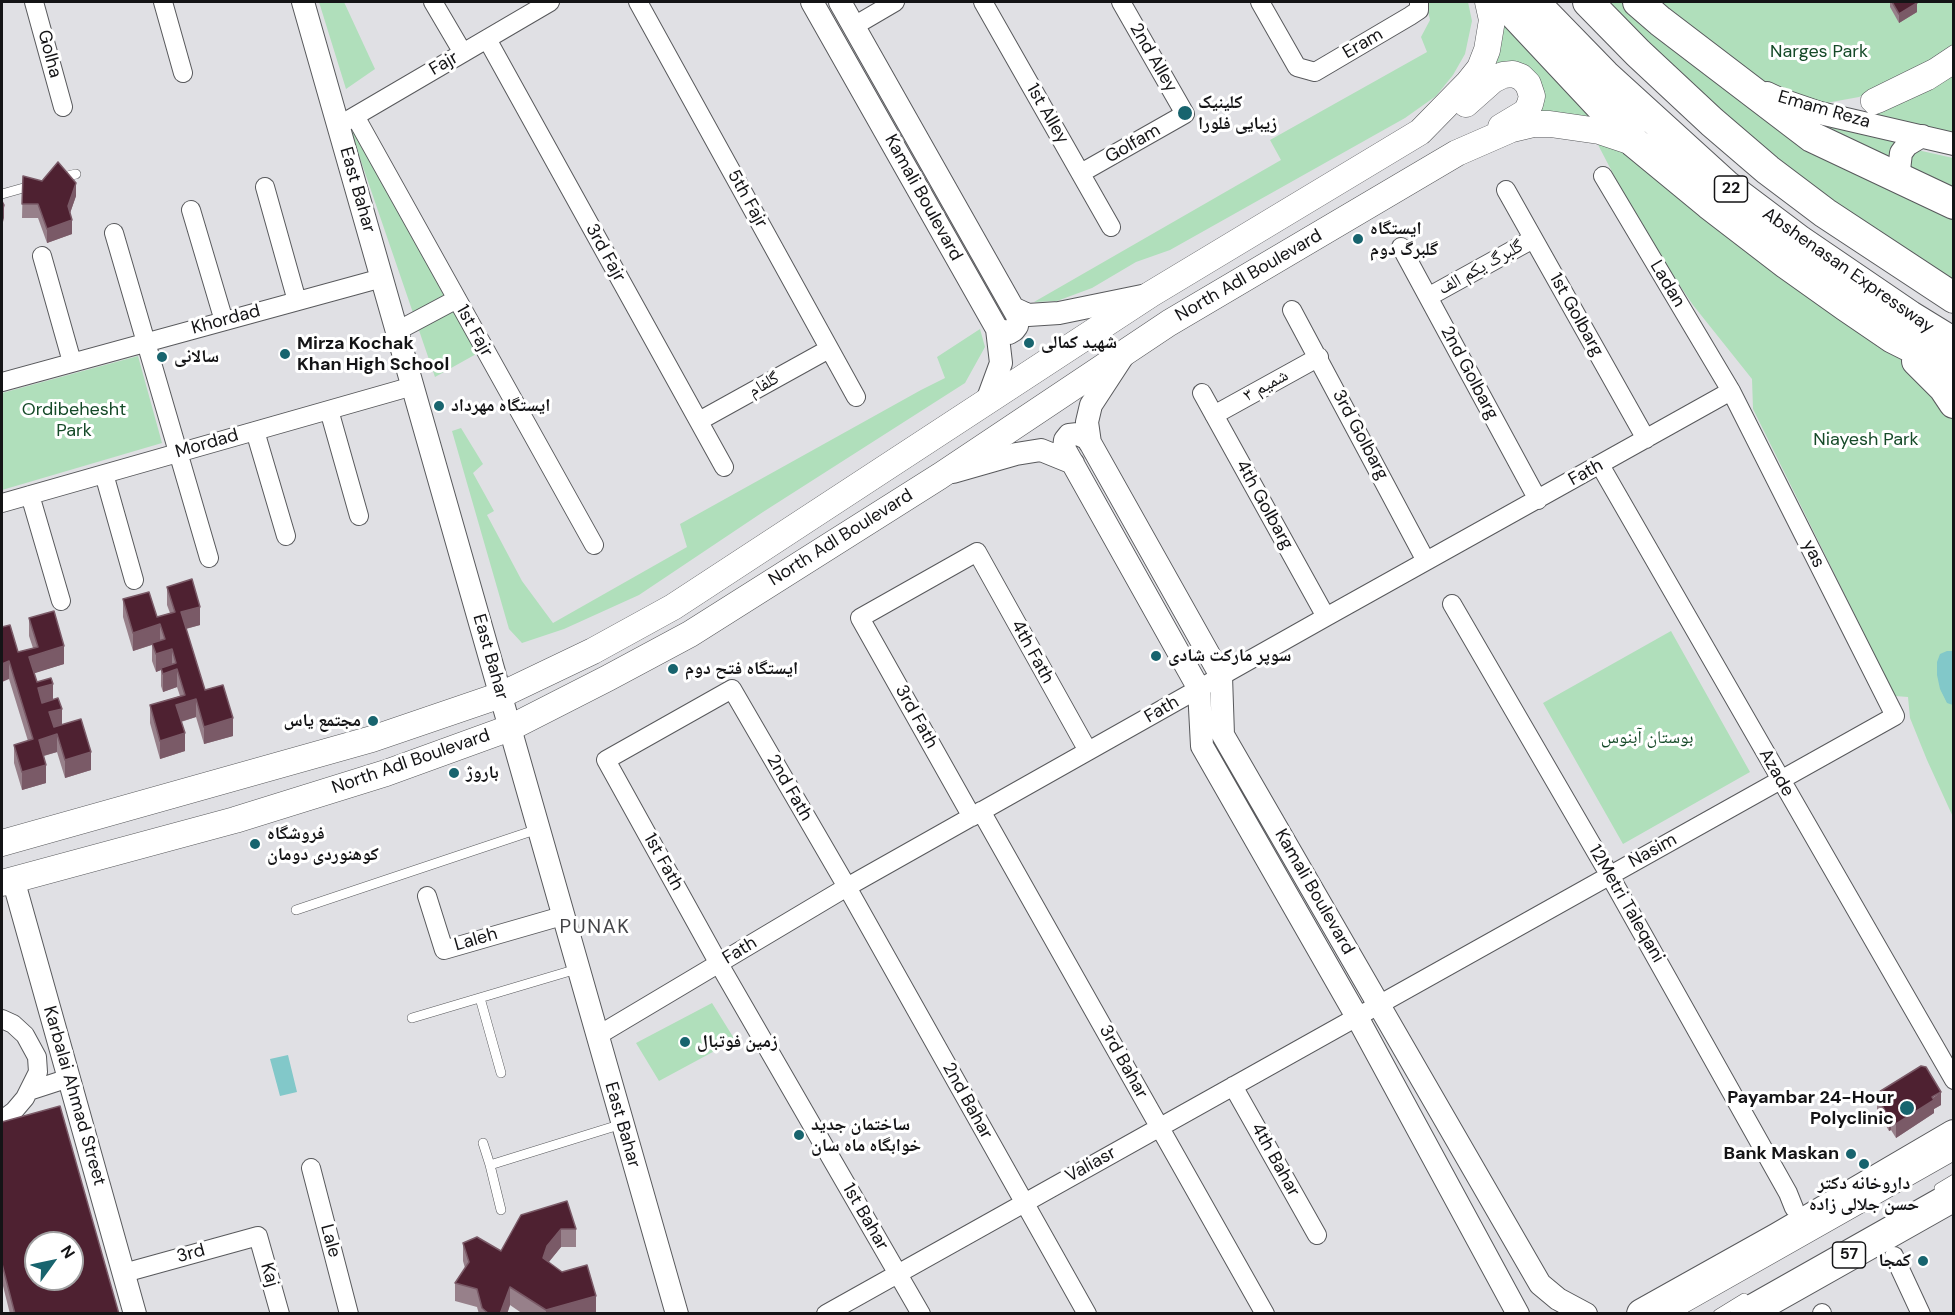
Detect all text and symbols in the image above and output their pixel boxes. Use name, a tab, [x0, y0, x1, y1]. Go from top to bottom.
street label: 2nd Alley	[1124, 19, 1182, 97]
street label: Eram	[1339, 24, 1387, 64]
street label: Golha	[32, 28, 66, 80]
park label: Narges Park	[1770, 41, 1868, 63]
street label: Fajr	[426, 47, 462, 81]
street label: 1st Alley	[1021, 80, 1073, 148]
street label: Emam Reza	[1775, 86, 1873, 134]
place label: کلینیک زیبایی فلورا	[1198, 92, 1277, 134]
marker: کلینیک زیبایی فلورا	[1176, 104, 1194, 122]
street label: Golfam	[1102, 120, 1164, 168]
street label: Kamali Boulevard	[879, 131, 967, 265]
street label: East Bahar	[335, 145, 379, 235]
street label: 5th Fajr	[722, 166, 772, 232]
road number: 22	[1714, 176, 1748, 202]
street label: Abshenasan Expressway	[1758, 204, 1938, 338]
place label: ایستگاه گلبرگ دوم	[1370, 218, 1438, 260]
street label: 3rd Fajr	[580, 220, 630, 286]
street label: North Adl Boulevard	[1172, 225, 1326, 327]
marker: ایستگاه گلبرگ دوم	[1351, 232, 1365, 246]
street label: گلبرگ یکم الف	[1435, 236, 1527, 300]
street label: Ladan	[1645, 257, 1689, 311]
street label: 1st Golbarg	[1544, 270, 1608, 360]
street label: Khordad	[189, 300, 263, 340]
street label: 1st Fajr	[451, 301, 497, 361]
street label: 2nd Golbarg	[1435, 323, 1503, 423]
place label: شهید کمالی	[1041, 332, 1117, 354]
place label: Mirza Kochak Khan High School	[297, 333, 449, 376]
marker: شهید کمالی	[1022, 336, 1036, 350]
place label: سالانی	[174, 346, 219, 368]
marker: Mirza Kochak Khan High School	[278, 347, 292, 361]
marker: سالانی	[155, 350, 169, 364]
street label: شمیم ۳	[1240, 365, 1292, 407]
street label: گلفام	[745, 368, 783, 402]
street label: 3rd Golbarg	[1327, 386, 1393, 484]
place label: ایستگاه مهرداد	[451, 395, 550, 417]
park label: Ordibehesht Park	[22, 399, 126, 442]
marker: ایستگاه مهرداد	[432, 399, 446, 413]
street label: Mordad	[173, 425, 241, 463]
park label: Niayesh Park	[1813, 429, 1919, 451]
street label: Fath	[1565, 455, 1607, 491]
street label: 4th Golbarg	[1231, 456, 1297, 554]
street label: North Adl Boulevard	[765, 485, 917, 591]
street label: yas	[1797, 536, 1829, 572]
street label: East Bahar	[468, 612, 512, 702]
street label: 4th Fath	[1006, 617, 1058, 687]
place label: سوپر مارکت شادی	[1168, 645, 1291, 667]
marker: سوپر مارکت شادی	[1149, 649, 1163, 663]
place label: ایستگاه فتح دوم	[685, 658, 798, 680]
marker: ایستگاه فتح دوم	[666, 662, 680, 676]
street label: 3rd Fath	[890, 682, 942, 752]
street label: Fath	[1141, 692, 1183, 728]
place label: مجتمع یاس	[283, 710, 361, 732]
marker: مجتمع یاس	[366, 714, 380, 728]
street label: North Adl Boulevard	[329, 725, 493, 799]
park label: بوستان آبنوس	[1601, 727, 1693, 749]
street label: Azade	[1754, 745, 1798, 801]
street label: 2nd Fath	[761, 751, 817, 825]
place label: باروژ	[466, 762, 499, 784]
marker: باروژ	[447, 766, 461, 780]
place label: فروشگاه کوهنوردی دومان	[267, 823, 379, 866]
street label: Kamali Boulevard	[1269, 826, 1359, 958]
street label: Nasim	[1625, 829, 1681, 873]
street label: 1st Fath	[639, 830, 687, 894]
marker: فروشگاه کوهنوردی دومان	[248, 837, 262, 851]
street label: 12Metri Taleqani	[1584, 841, 1668, 967]
district label: PUNAK	[560, 916, 630, 940]
street label: Laleh	[452, 924, 500, 956]
street label: Fath	[719, 932, 761, 970]
street label: Karbalai Ahmad Street	[38, 1004, 110, 1188]
street label: 3rd Bahar	[1094, 1022, 1152, 1102]
place label: زمین فوتبال	[697, 1031, 778, 1053]
marker: زمین فوتبال	[678, 1035, 692, 1049]
street label: 2nd Bahar	[937, 1059, 997, 1143]
street label: East Bahar	[600, 1080, 644, 1170]
place label: Payambar 24-Hour Polyclinic	[1727, 1087, 1894, 1130]
marker: Payambar 24-Hour Polyclinic	[1898, 1099, 1916, 1117]
place label: ساختمان جدید خوابگاه ماه سان	[811, 1114, 921, 1156]
street label: 4th Bahar	[1246, 1120, 1304, 1200]
marker: ساختمان جدید خوابگاه ماه سان	[792, 1128, 806, 1142]
street label: Valiasr	[1062, 1142, 1120, 1188]
place label: Bank Maskan	[1723, 1143, 1839, 1165]
marker: Bank Maskan	[1844, 1147, 1858, 1161]
marker: داروخانه دکتر حسن جلالی زاده	[1857, 1157, 1871, 1171]
place label: داروخانه دکتر حسن جلالی زاده	[1809, 1173, 1919, 1216]
street label: 1st Bahar	[837, 1180, 893, 1254]
street label: Lale	[315, 1222, 345, 1260]
north arrow	[24, 1231, 84, 1291]
street label: 3rd	[175, 1240, 207, 1268]
text: N	[56, 1241, 80, 1263]
road number: 57	[1832, 1242, 1866, 1268]
place label: کمجا	[1879, 1250, 1911, 1272]
marker: کمجا	[1916, 1254, 1930, 1268]
street label: Kaj	[255, 1260, 283, 1290]

